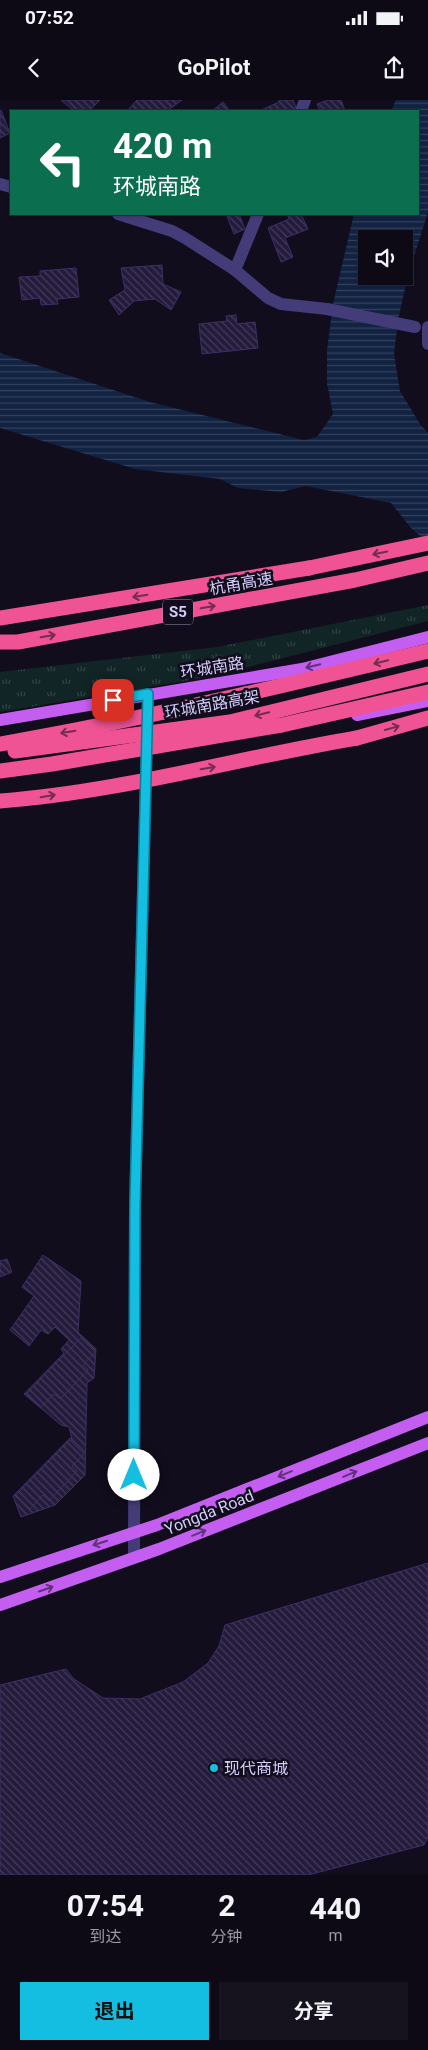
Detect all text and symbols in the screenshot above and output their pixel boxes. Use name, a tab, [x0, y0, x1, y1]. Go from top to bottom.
text: 07:52	[25, 6, 74, 29]
icon: back	[20, 54, 48, 82]
icon: share	[380, 54, 408, 82]
text: GoPilot	[177, 55, 251, 80]
text: 420 m	[113, 126, 212, 167]
icon: left	[30, 130, 95, 195]
text: 环城南路	[113, 174, 201, 199]
map controls	[358, 230, 413, 285]
button: sound	[358, 230, 413, 285]
one-way arrow	[373, 549, 389, 558]
street label: 杭甬高速	[208, 569, 274, 598]
one-way arrow	[133, 592, 149, 602]
road number: S5	[163, 600, 193, 624]
one-way arrow	[200, 601, 216, 611]
one-way arrow	[40, 631, 56, 641]
street label: 环城南路	[179, 653, 245, 682]
one-way arrow	[373, 658, 389, 667]
one-way arrow	[305, 662, 321, 671]
pin	[92, 679, 134, 721]
icon: arrive	[99, 686, 127, 714]
street label: 环城南路高架	[163, 687, 261, 722]
one-way arrow	[254, 710, 270, 719]
one-way arrow	[384, 723, 400, 733]
one-way arrow	[61, 727, 77, 737]
one-way arrow	[200, 762, 216, 772]
one-way arrow	[40, 791, 56, 801]
position arrow	[107, 1448, 159, 1500]
one-way arrow	[342, 1469, 357, 1478]
one-way arrow	[278, 1470, 293, 1479]
street label: Yongda Road	[162, 1486, 257, 1539]
one-way arrow	[191, 1528, 206, 1538]
one-way arrow	[93, 1539, 109, 1549]
one-way arrow	[38, 1584, 53, 1593]
place label: 现代商城	[224, 1759, 288, 1778]
marker: 现代商城	[208, 1762, 220, 1774]
text: 07:54	[67, 1888, 144, 1923]
text: 2	[218, 1888, 235, 1923]
text: 440	[310, 1891, 361, 1926]
text: m	[328, 1926, 342, 1945]
text: 到达	[89, 1927, 121, 1946]
text: 分钟	[211, 1927, 243, 1946]
button: 退出	[20, 1982, 209, 2040]
button: 分享	[219, 1982, 408, 2040]

